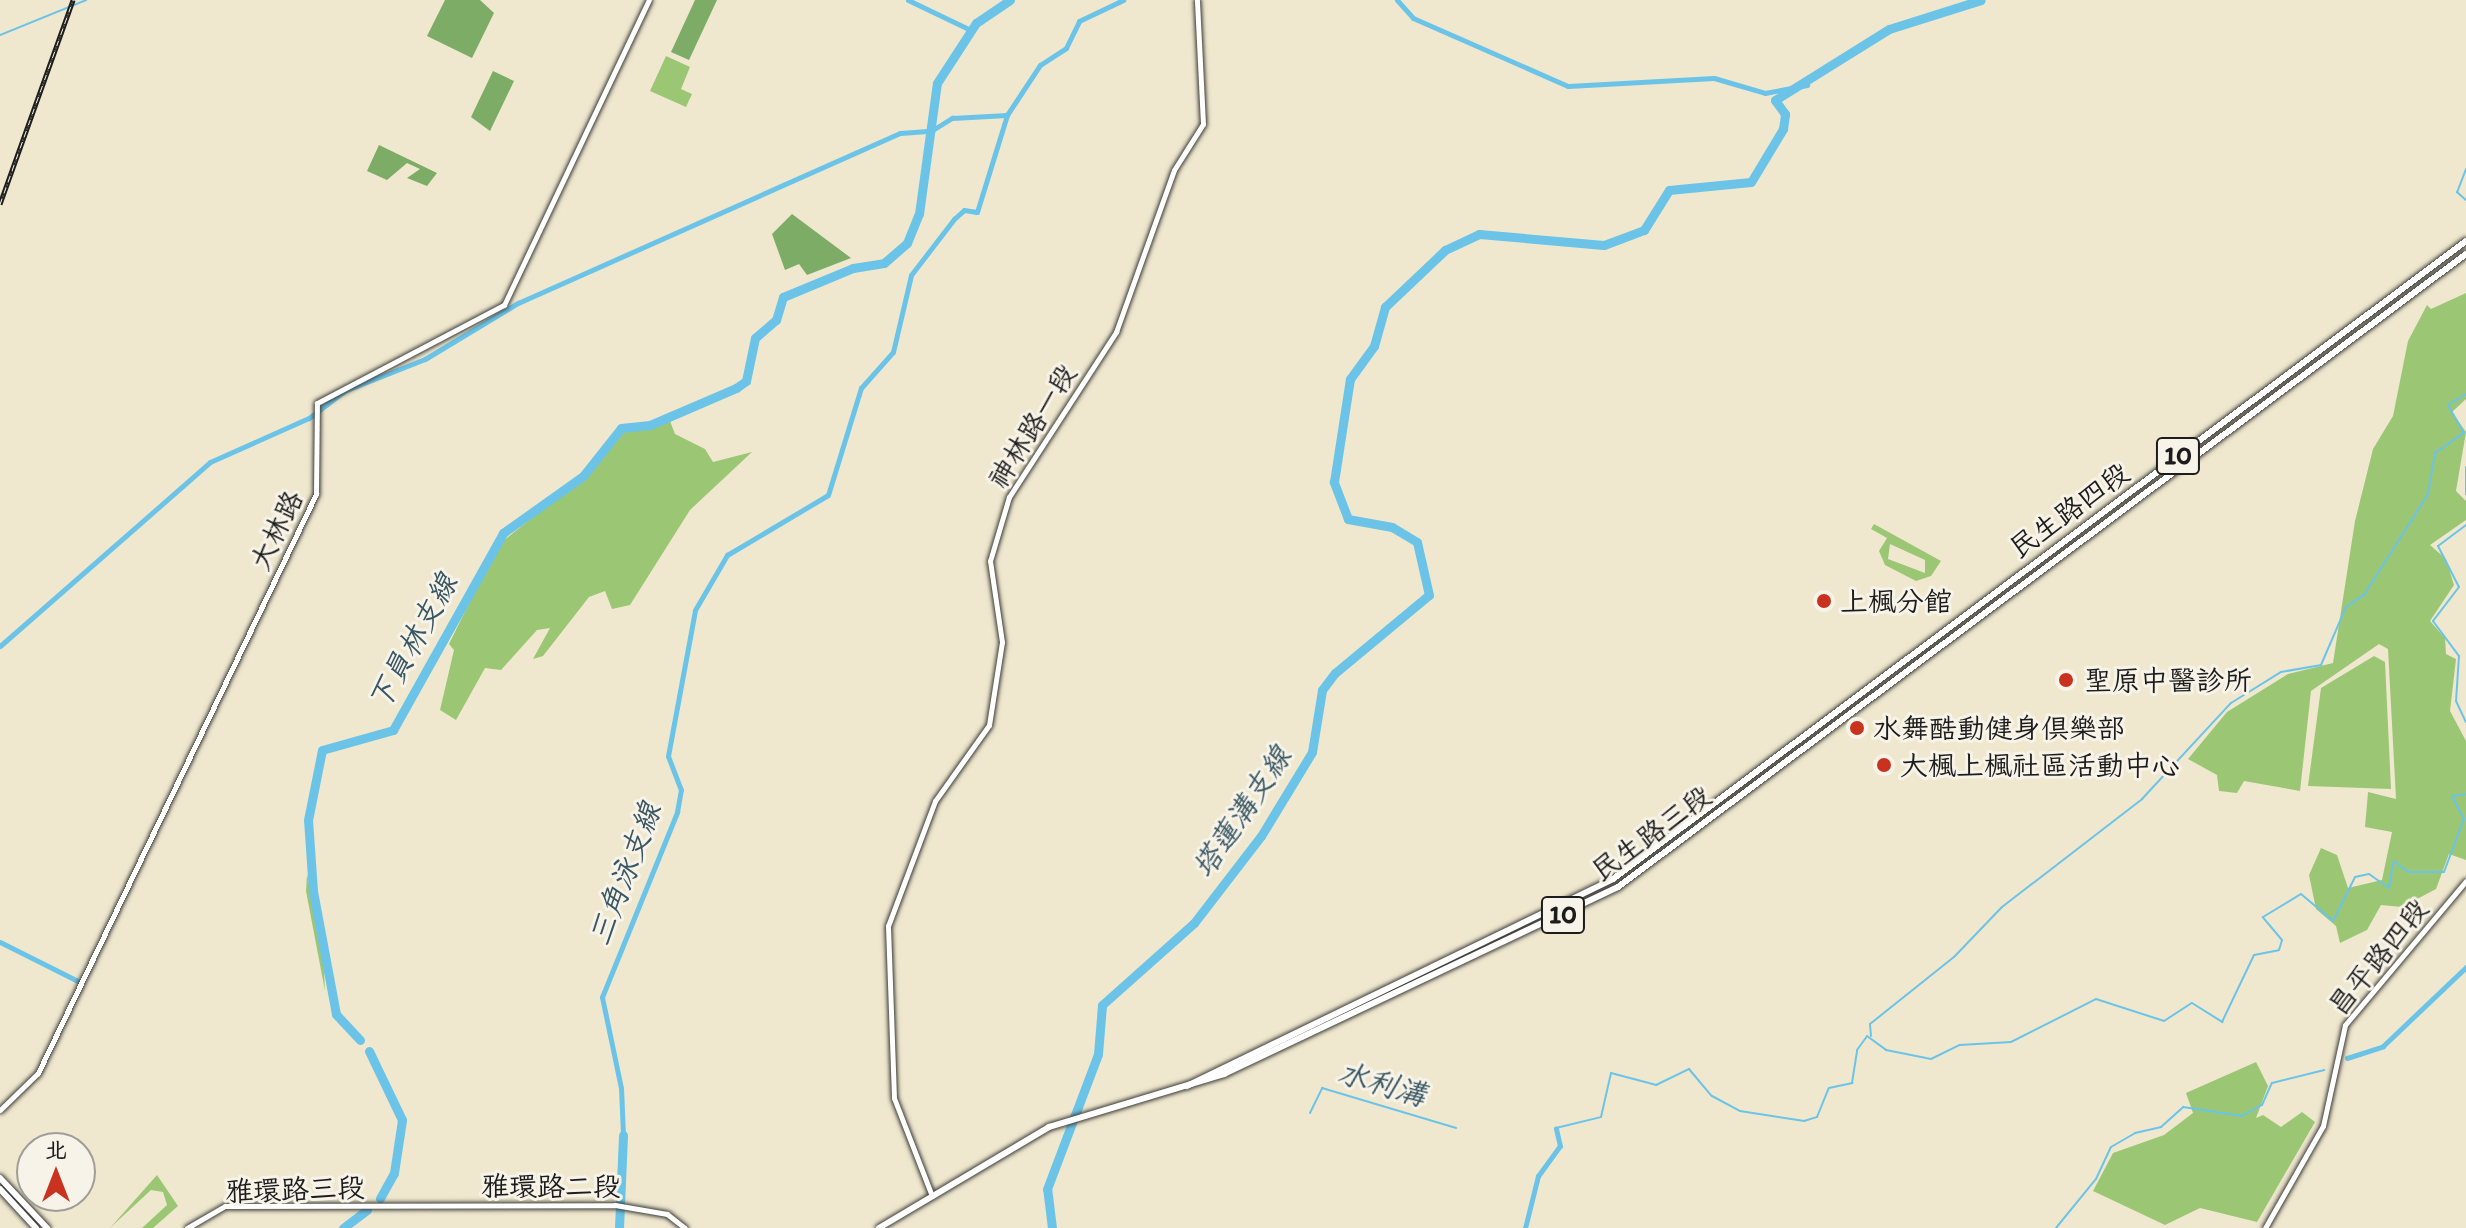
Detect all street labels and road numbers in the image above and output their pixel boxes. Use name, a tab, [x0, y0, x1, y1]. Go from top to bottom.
street label: 神林路一段	[981, 358, 1083, 494]
road number: 10	[2154, 434, 2202, 478]
street label: 民生路四段	[2002, 455, 2136, 565]
street label: 大林路	[242, 485, 310, 575]
street label: 民生路三段	[1584, 778, 1718, 888]
street label: 昌平路四段	[2321, 892, 2435, 1022]
road number: 10	[1539, 893, 1587, 937]
street label: 雅環路二段	[481, 1169, 621, 1203]
street label: 雅環路三段	[224, 1170, 366, 1208]

